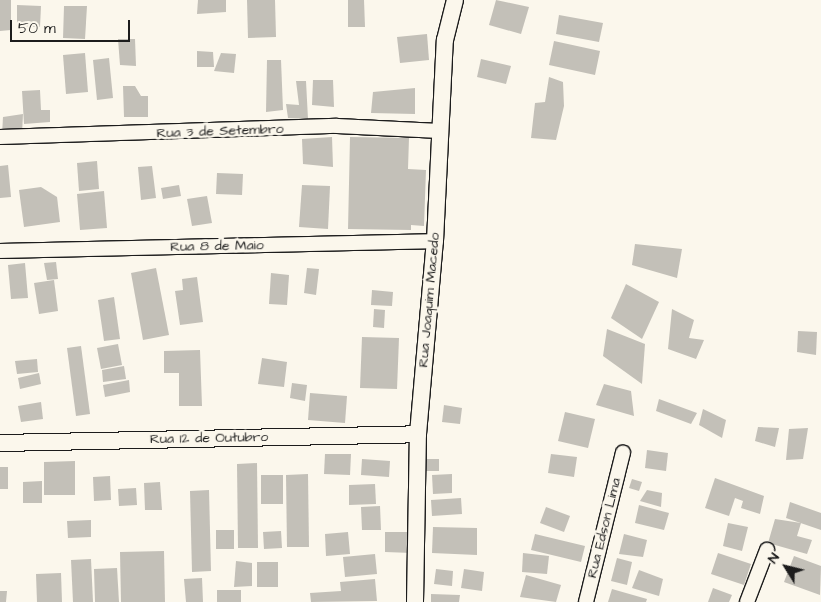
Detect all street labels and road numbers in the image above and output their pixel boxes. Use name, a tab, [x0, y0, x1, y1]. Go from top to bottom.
street label: Rua 3 de Setembro	[156, 120, 284, 142]
street label: Rua Joaquim Macedo	[415, 232, 443, 368]
street label: Rua 8 de Maio	[170, 237, 264, 255]
street label: Rua 12 de Outubro	[150, 429, 268, 447]
street label: Rua Edson Lima	[583, 476, 625, 580]

